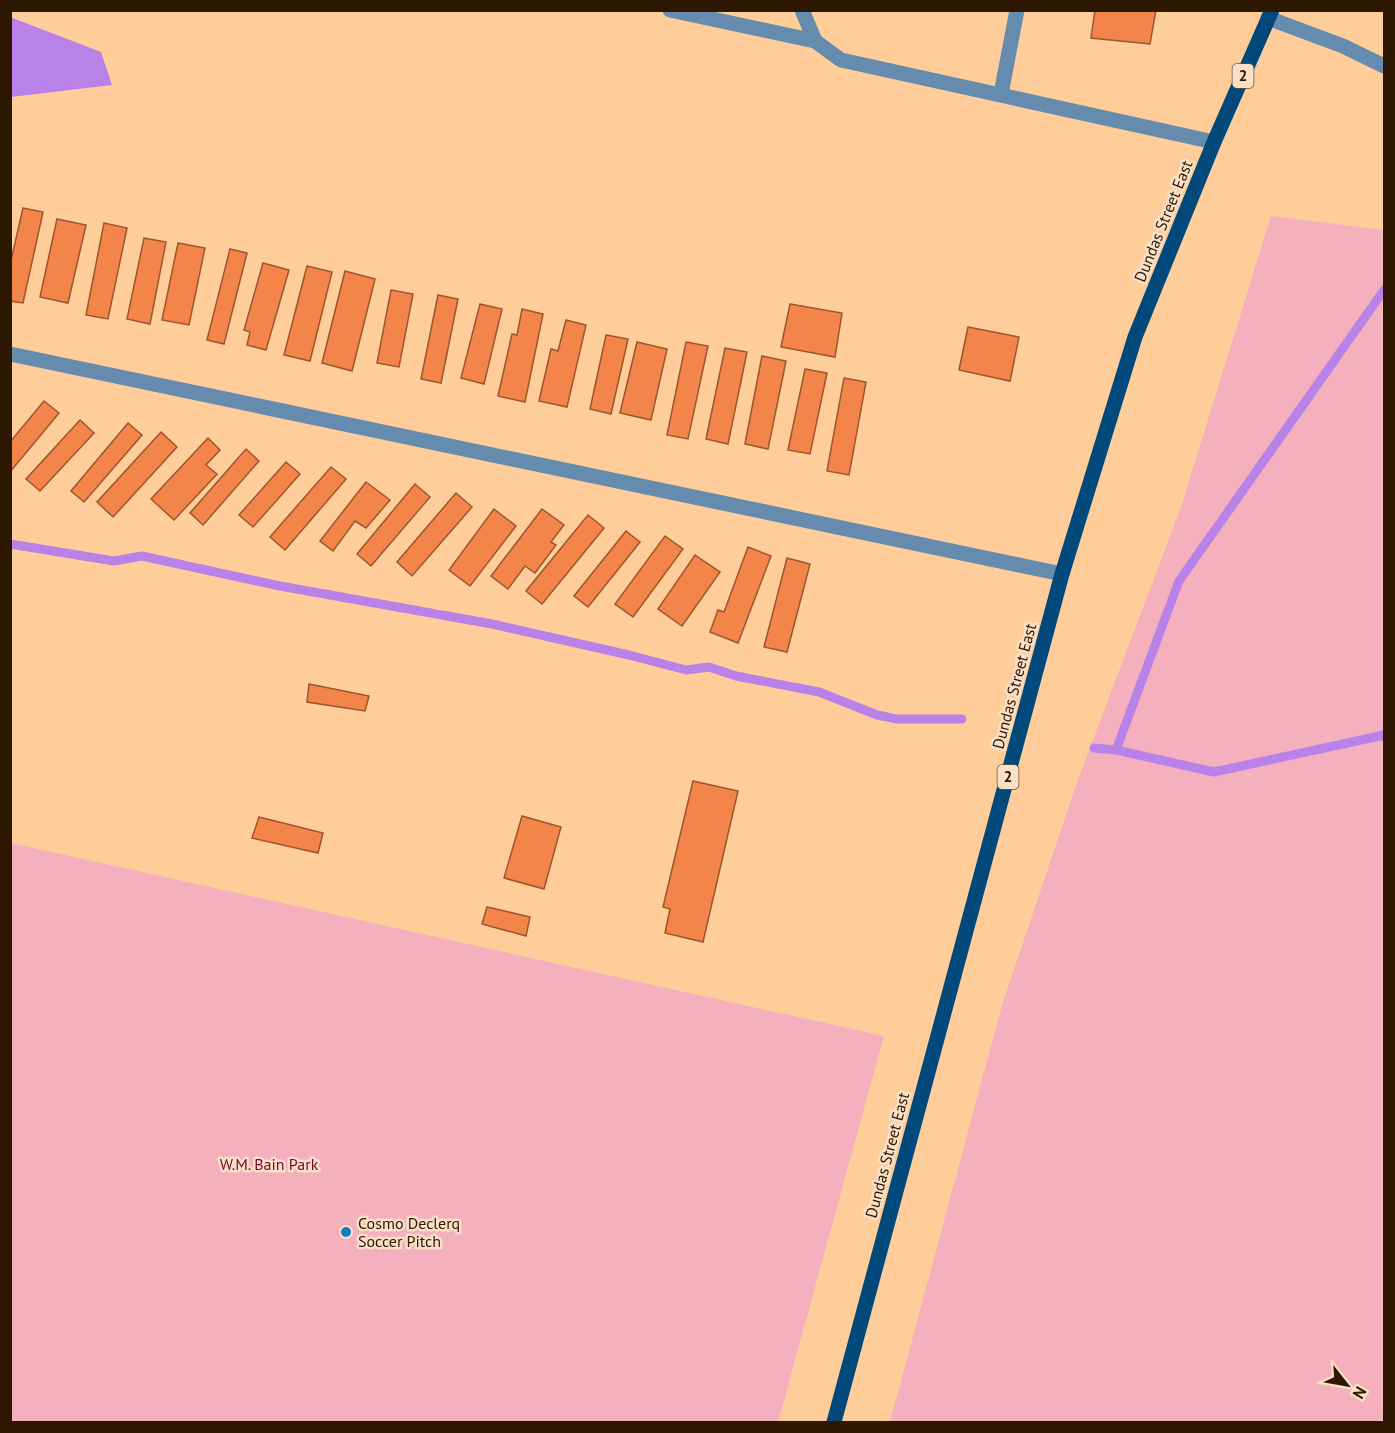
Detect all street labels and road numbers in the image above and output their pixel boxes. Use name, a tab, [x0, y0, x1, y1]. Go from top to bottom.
road number: 2	[1232, 64, 1254, 88]
street label: Dundas Street East	[1130, 157, 1197, 285]
street label: Dundas Street East	[988, 620, 1041, 751]
road number: 2	[998, 765, 1018, 789]
street label: Dundas Street East	[861, 1089, 914, 1220]

